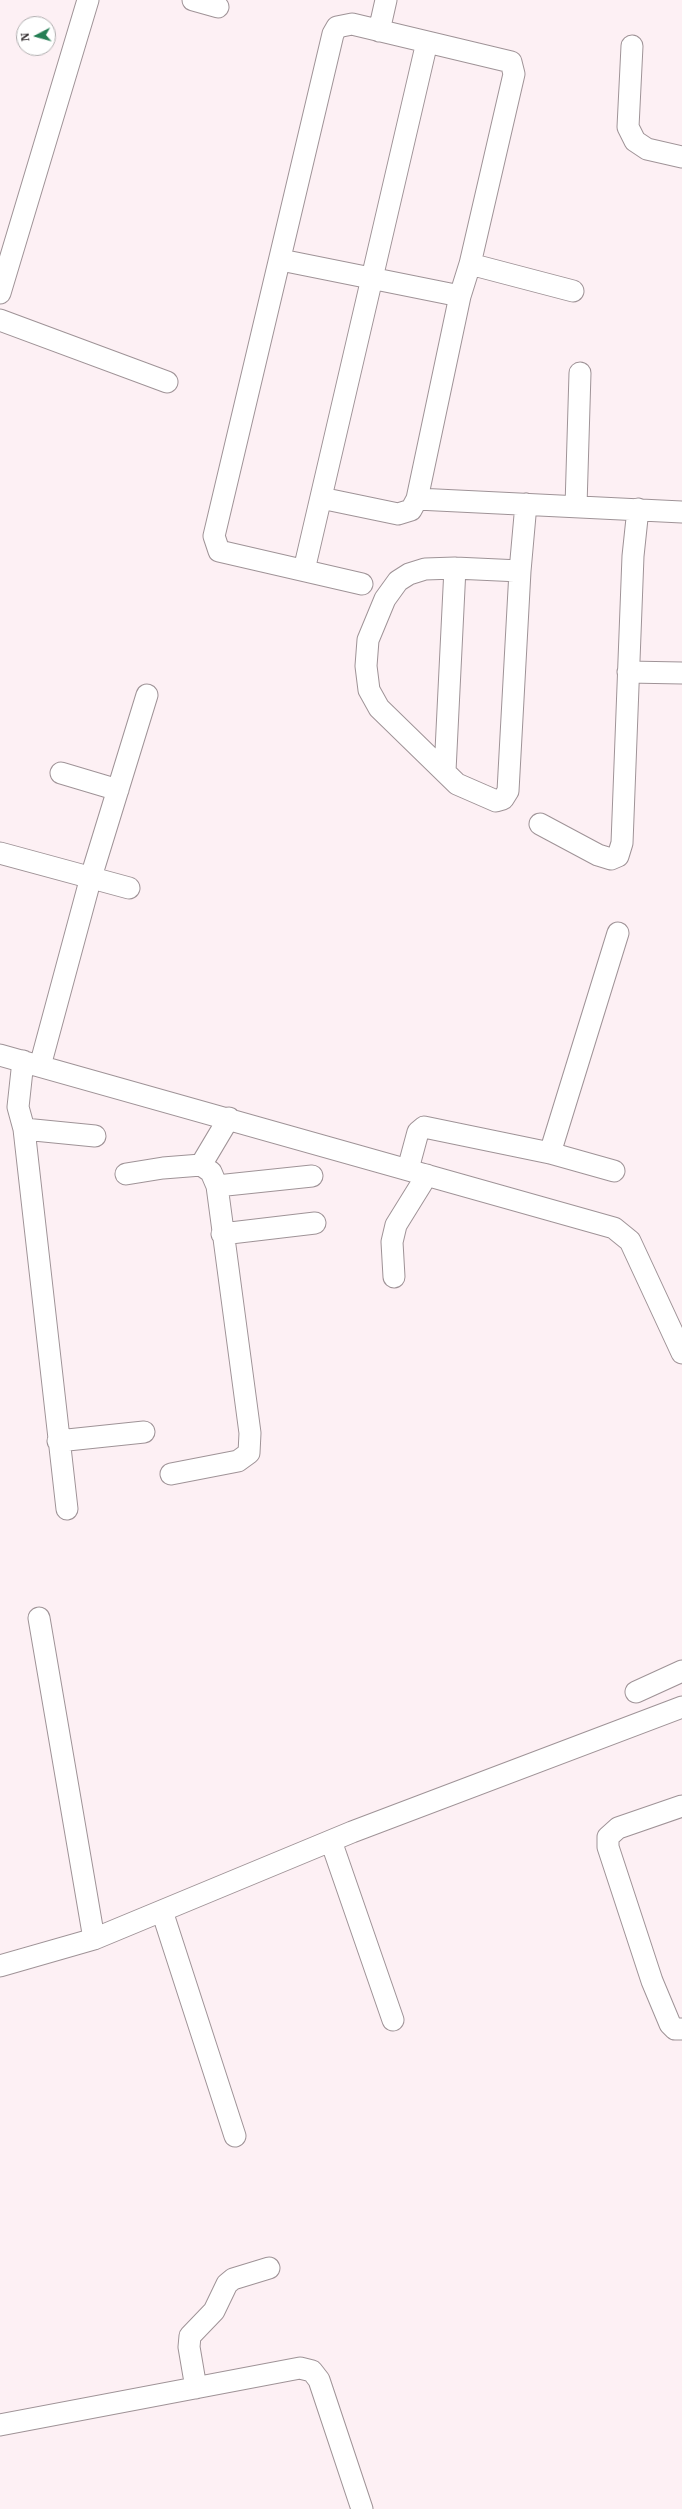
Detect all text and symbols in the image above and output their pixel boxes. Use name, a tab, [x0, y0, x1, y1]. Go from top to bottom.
north arrow	[16, 16, 56, 56]
text: N	[18, 32, 32, 42]

